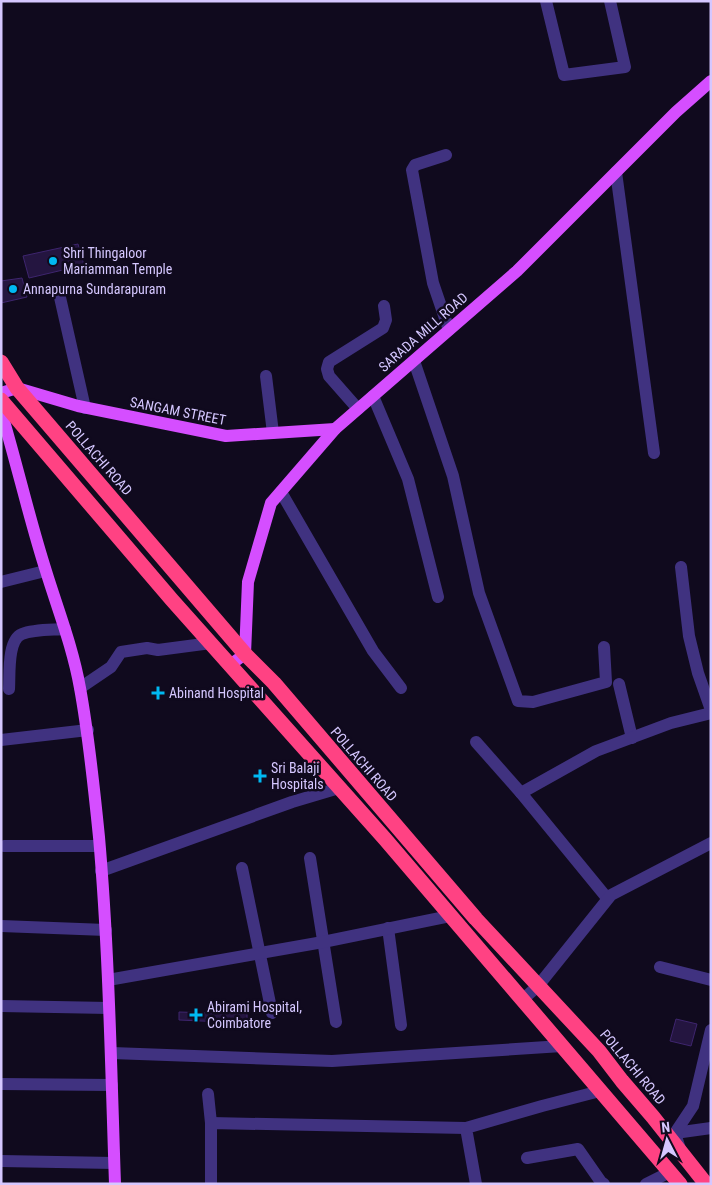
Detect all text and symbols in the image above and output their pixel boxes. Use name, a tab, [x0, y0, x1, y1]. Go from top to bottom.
place label: Shri Thingaloor Mariamman Temple	[63, 245, 173, 277]
marker: Shri Thingaloor Mariamman Temple	[47, 255, 59, 267]
place label: Annapurna Sundarapuram	[23, 281, 166, 297]
marker: Annapurna Sundarapuram	[7, 283, 19, 295]
street label: SARADA MILL ROAD	[375, 289, 471, 375]
street label: SANGAM STREET	[129, 394, 227, 428]
street label: POLLACHI ROAD	[63, 418, 135, 498]
place label: Abinand Hospital	[169, 685, 264, 701]
marker: Abinand Hospital	[151, 686, 165, 700]
street label: POLLACHI ROAD	[328, 724, 400, 804]
place label: Sri Balaji Hospitals	[271, 760, 324, 792]
marker: Sri Balaji Hospitals	[253, 769, 267, 783]
place label: Abirami Hospital, Coimbatore	[207, 999, 302, 1031]
marker: Abirami Hospital, Coimbatore	[189, 1008, 203, 1022]
street label: POLLACHI ROAD	[597, 1026, 669, 1108]
north arrow	[642, 1115, 692, 1165]
text: N	[661, 1119, 671, 1135]

